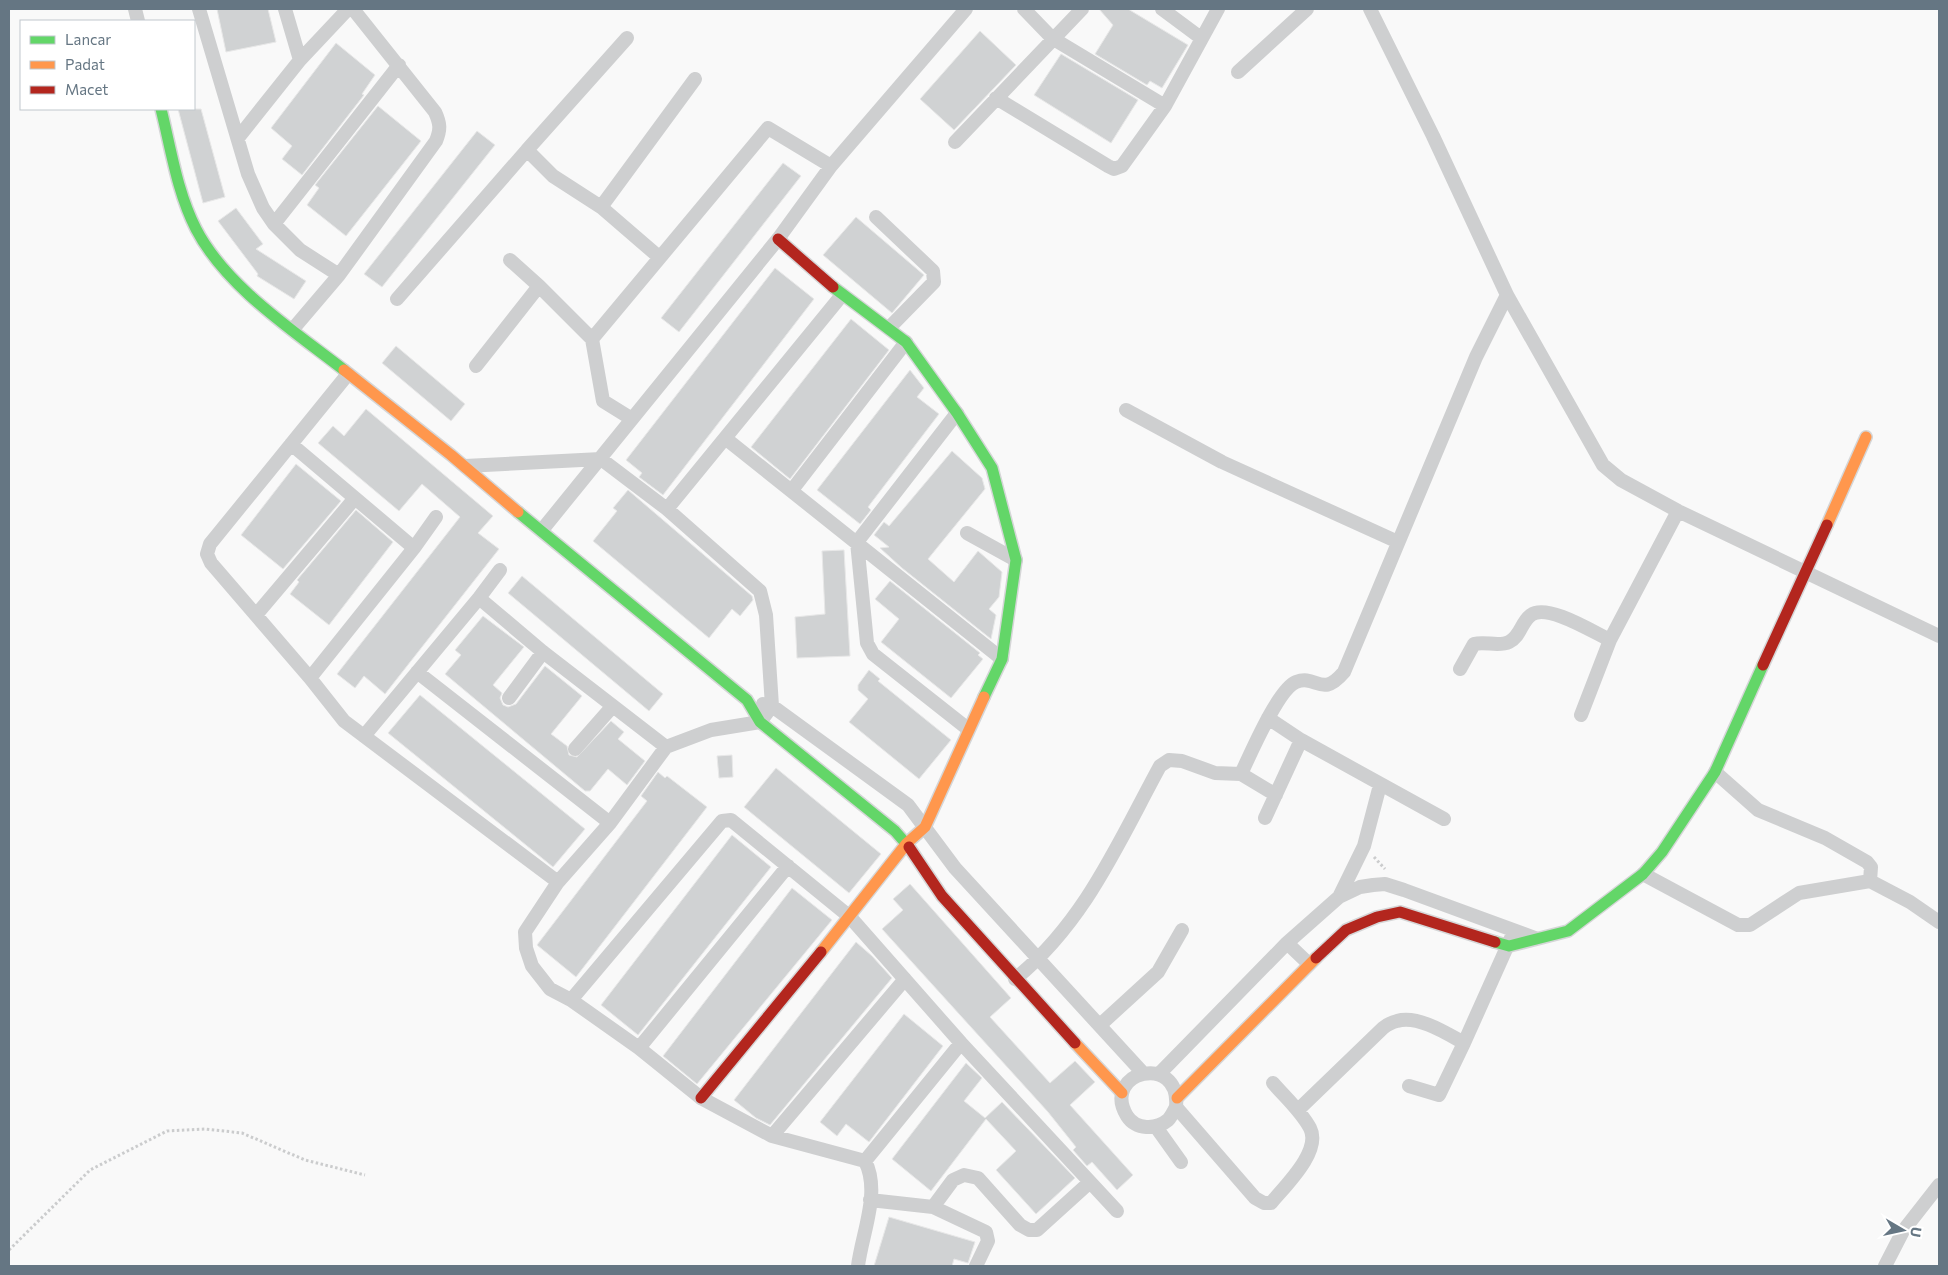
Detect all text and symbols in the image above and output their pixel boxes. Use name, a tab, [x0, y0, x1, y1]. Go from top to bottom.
legend	[20, 20, 195, 110]
text: Lancar	[65, 30, 111, 48]
text: Padat	[65, 55, 105, 73]
text: Macet	[65, 80, 108, 98]
north arrow	[1878, 1205, 1928, 1255]
text: U	[1907, 1226, 1926, 1238]

